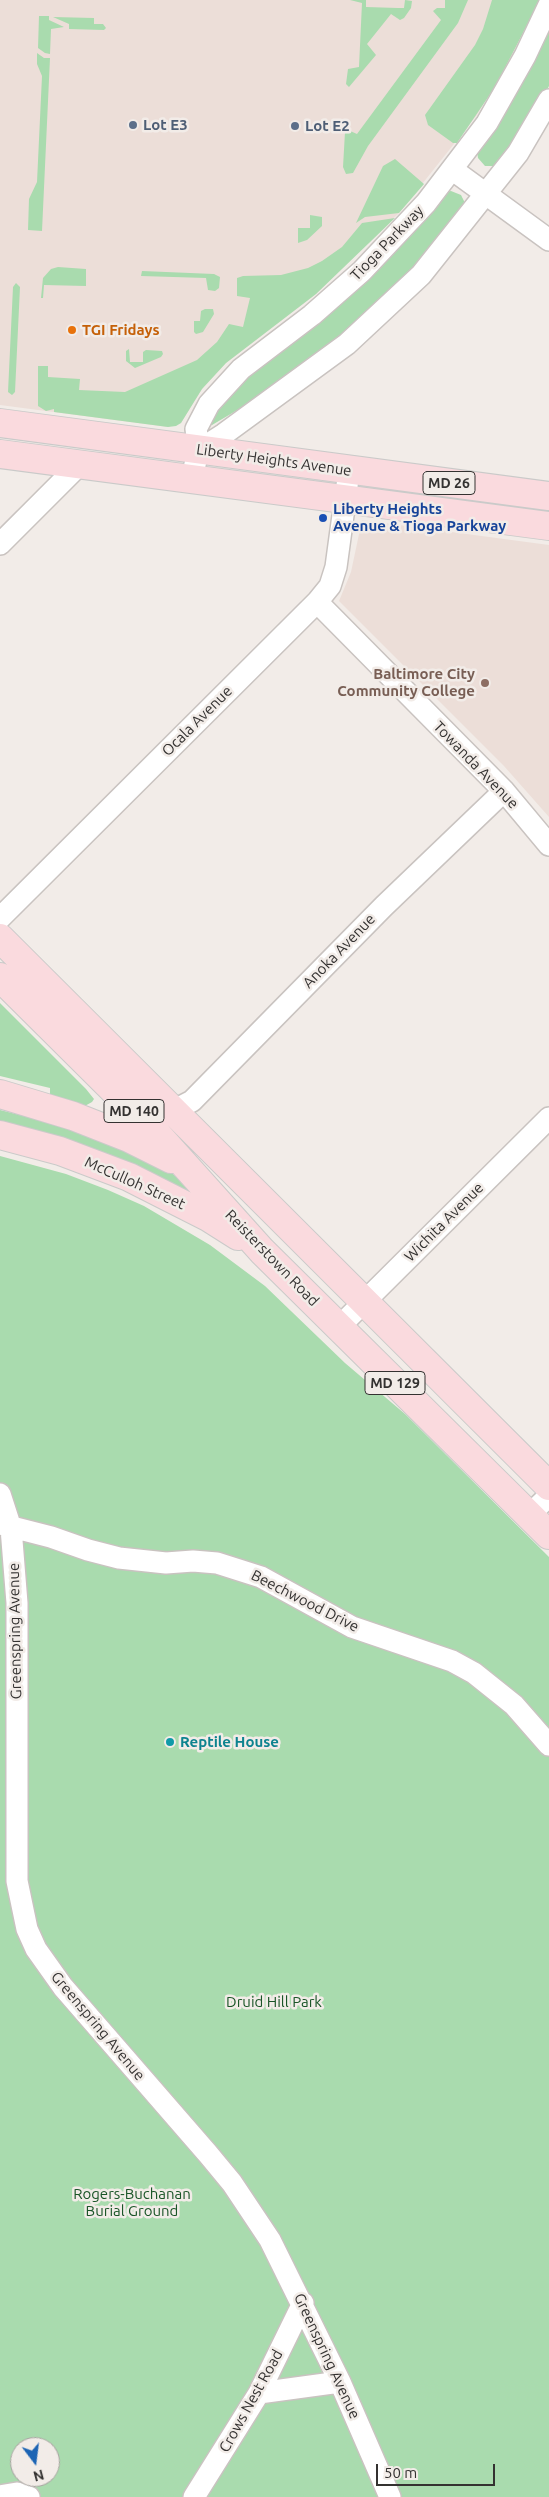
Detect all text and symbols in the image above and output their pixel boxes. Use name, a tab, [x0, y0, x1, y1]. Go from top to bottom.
place label: Lot E3	[143, 116, 188, 134]
place label: Lot E2	[305, 117, 350, 135]
marker: Lot E3	[127, 119, 139, 131]
marker: Lot E2	[289, 120, 301, 132]
street label: Tioga Parkway	[347, 202, 427, 284]
place label: TGI Fridays	[82, 321, 160, 339]
marker: TGI Fridays	[66, 324, 78, 336]
street label: Liberty Heights Avenue	[195, 440, 353, 480]
road number: MD 26	[423, 472, 475, 494]
place label: Liberty Heights Avenue & Tioga Parkway	[333, 500, 506, 535]
marker: Liberty Heights Avenue & Tioga Parkway	[317, 512, 329, 524]
place label: Baltimore City Community College	[337, 665, 475, 700]
marker: Baltimore City Community College	[479, 677, 491, 689]
street label: Ocala Avenue	[158, 682, 236, 760]
street label: Towanda Avenue	[430, 717, 522, 813]
street label: Anoka Avenue	[299, 910, 379, 992]
road number: MD 140	[104, 1100, 164, 1122]
street label: McCulloh Street	[82, 1153, 188, 1213]
street label: Wichita Avenue	[401, 1179, 487, 1265]
street label: Reisterstown Road	[221, 1206, 323, 1310]
road number: MD 129	[365, 1372, 425, 1395]
street label: Greenspring Avenue	[5, 1563, 25, 1699]
street label: Beechwood Drive	[248, 1566, 362, 1636]
place label: Reptile House	[180, 1733, 279, 1751]
marker: Reptile House	[164, 1736, 176, 1748]
street label: Greenspring Avenue	[47, 1968, 149, 2084]
park label: Druid Hill Park	[226, 1993, 322, 2011]
park label: Rogers-Buchanan Burial Ground	[73, 2185, 191, 2220]
street label: Greenspring Avenue	[290, 2290, 364, 2422]
street label: Crows Nest Road	[215, 2347, 287, 2455]
north arrow	[10, 2437, 60, 2487]
scale bar	[379, 2454, 498, 2486]
text: 50 m	[384, 2464, 417, 2481]
text: N	[32, 2466, 46, 2485]

